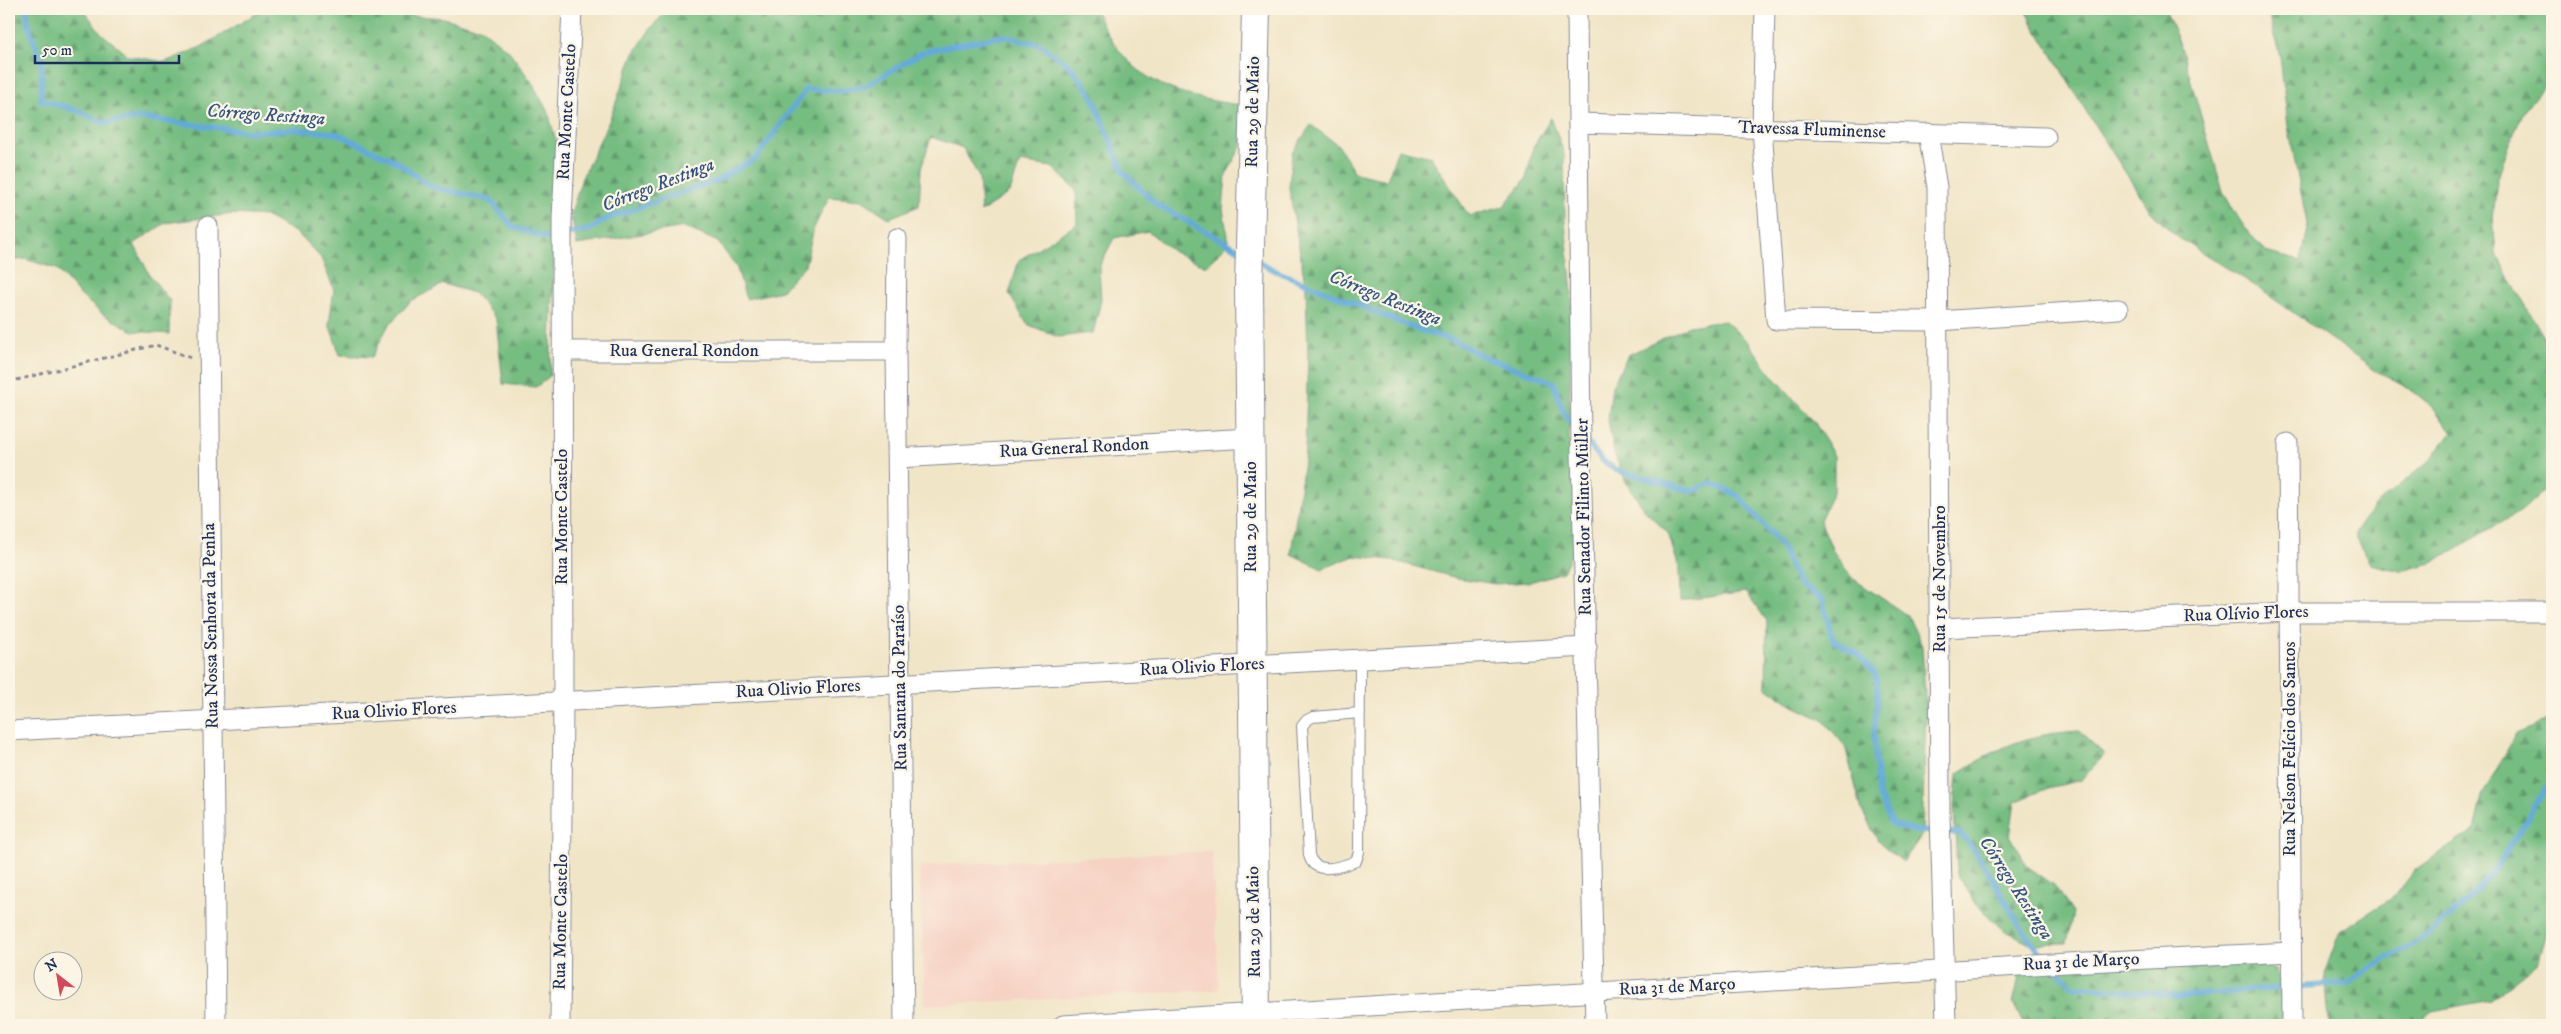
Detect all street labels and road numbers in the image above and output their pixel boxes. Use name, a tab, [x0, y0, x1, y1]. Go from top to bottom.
street label: Rua Monte Castelo	[552, 43, 582, 181]
street label: Rua 29 de Maio	[1241, 56, 1265, 168]
street label: Travessa Fluminense	[1738, 116, 1886, 144]
street label: Rua General Rondon	[609, 340, 759, 362]
street label: Rua Senador Filinto Müller	[1571, 418, 1597, 616]
street label: Rua General Rondon	[999, 433, 1150, 463]
street label: Rua Monte Castelo	[551, 449, 573, 585]
street label: Rua 29 de Maio	[1240, 461, 1262, 573]
street label: Rua 15 de Novembro	[1929, 505, 1951, 653]
street label: Rua Nossa Senhora da Penha	[198, 522, 224, 729]
street label: Rua Olívio Flores	[2183, 601, 2309, 627]
street label: Rua Santana do Paraíso	[888, 604, 912, 771]
street label: Rua Nelson Felício dos Santos	[2279, 641, 2301, 857]
street label: Rua Olivio Flores	[1139, 653, 1265, 681]
street label: Rua Olivio Flores	[735, 675, 861, 703]
street label: Rua Olivio Flores	[331, 697, 457, 725]
street label: Rua Monte Castelo	[549, 853, 573, 990]
street label: Rua 29 de Maio	[1242, 866, 1266, 978]
street label: Rua 31 de Março	[2022, 948, 2140, 976]
street label: Rua 31 de Março	[1618, 973, 1736, 1001]

